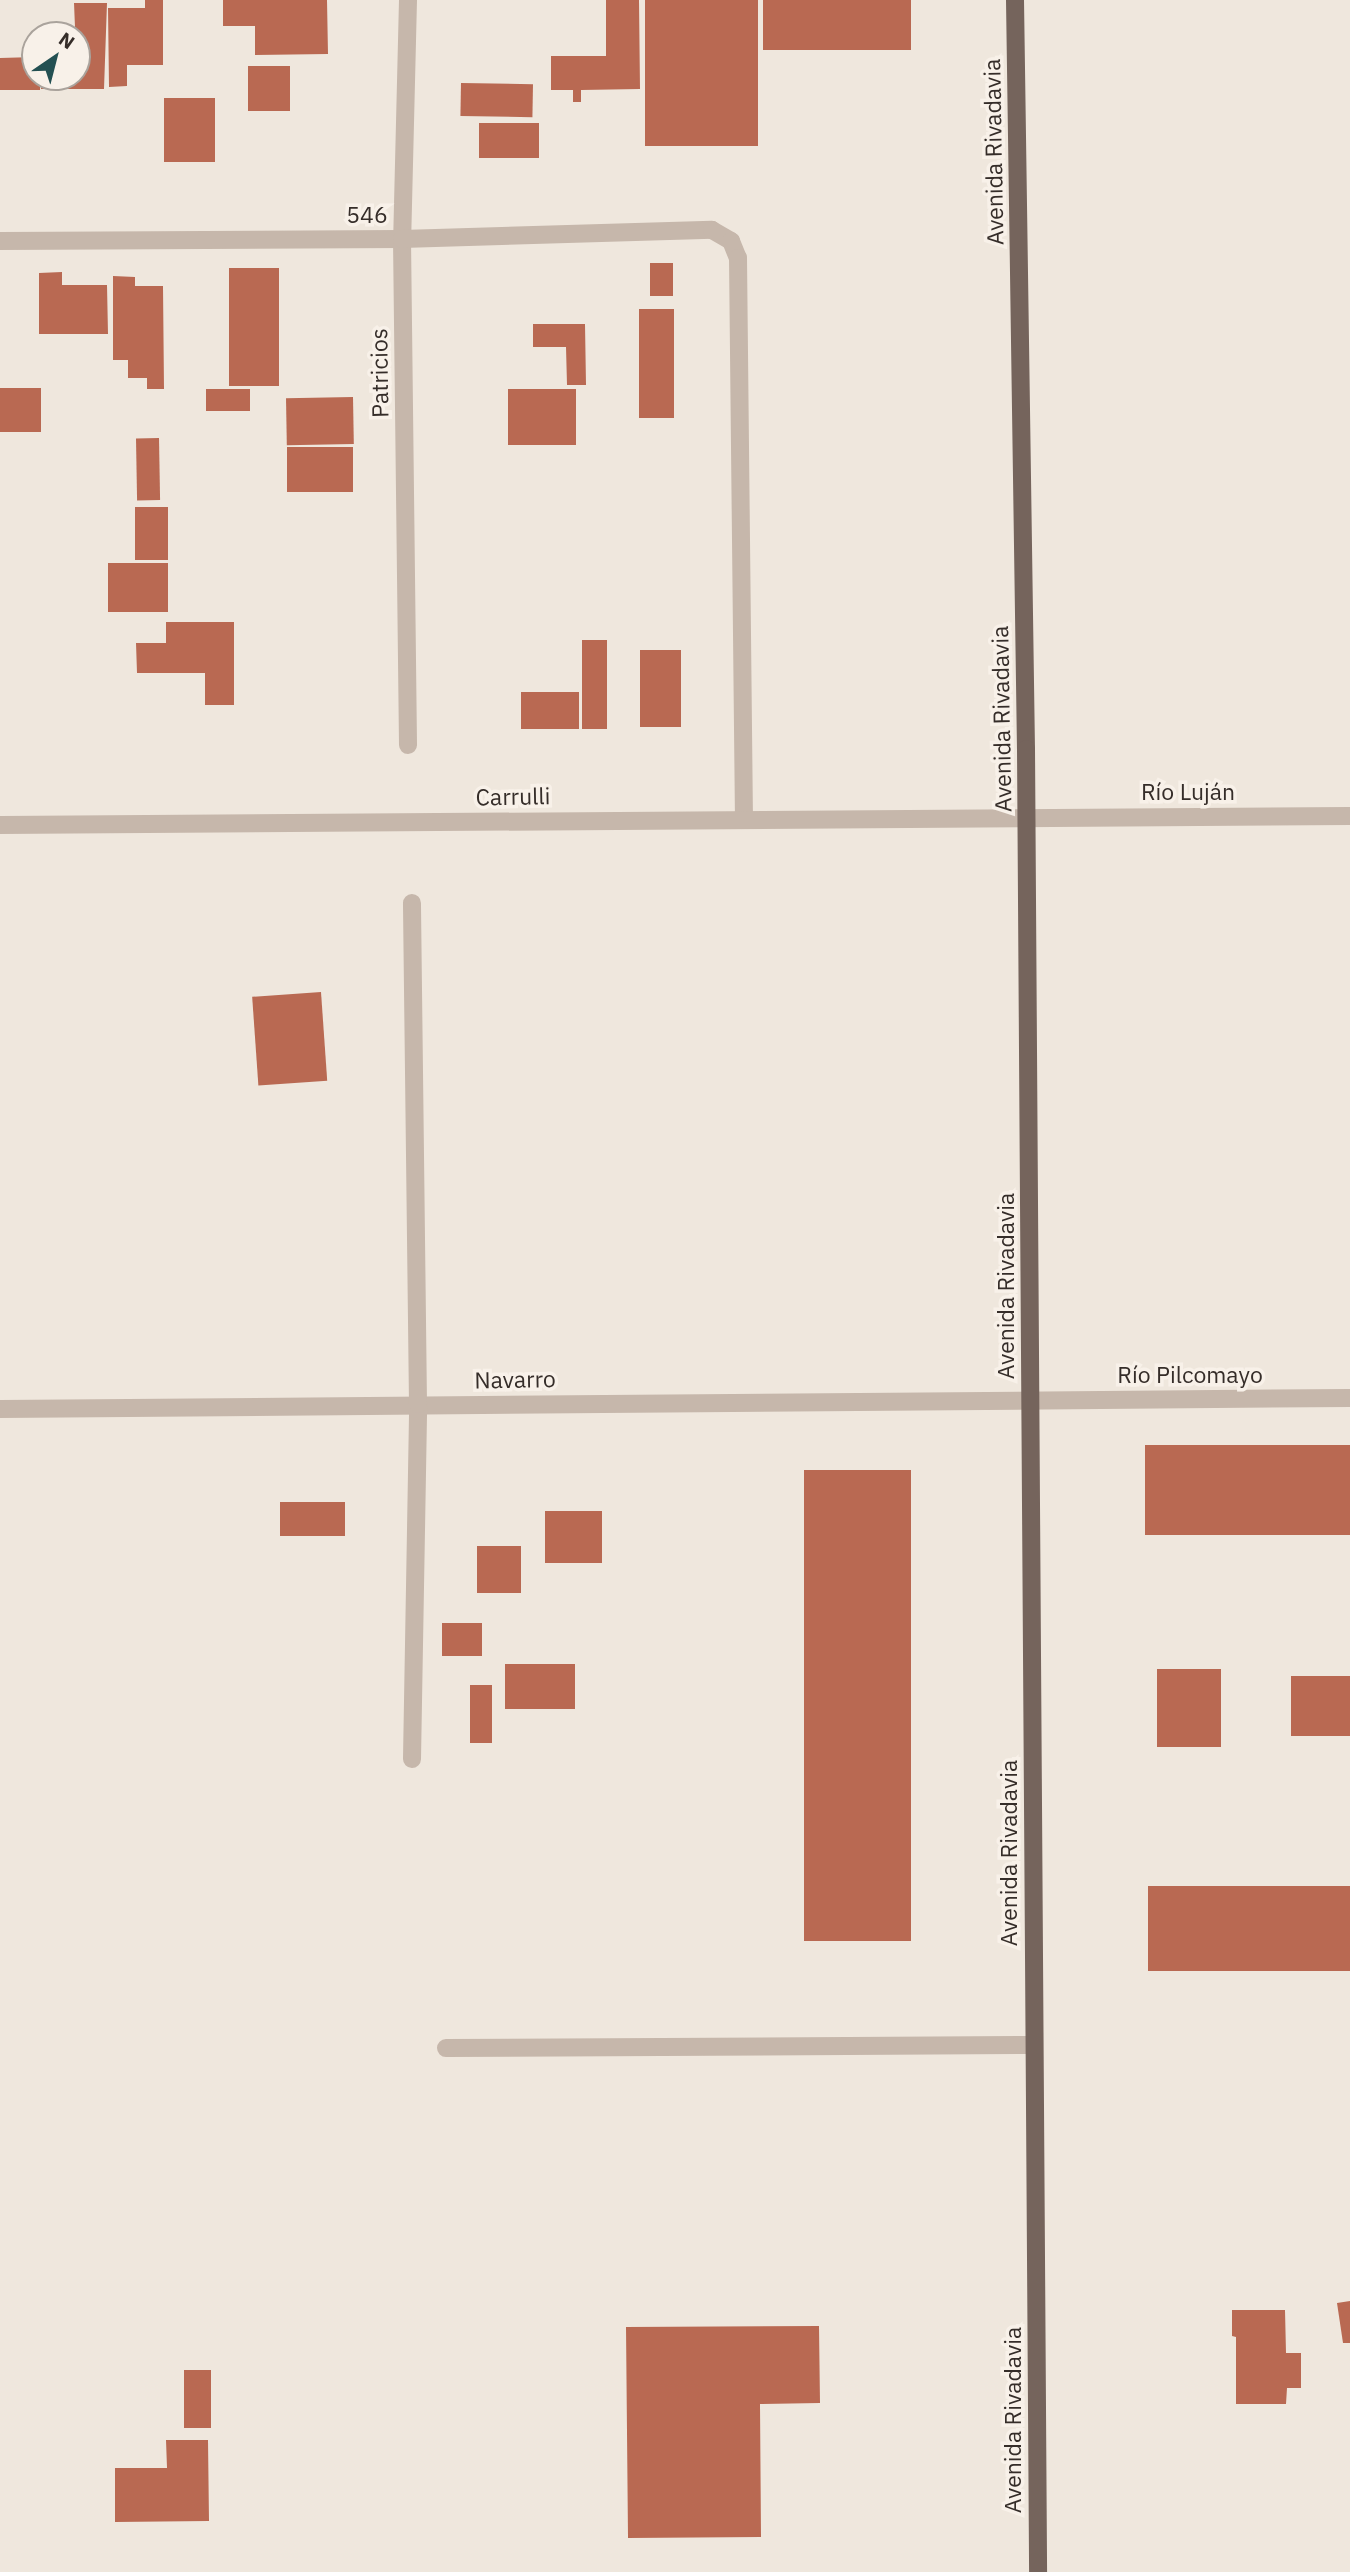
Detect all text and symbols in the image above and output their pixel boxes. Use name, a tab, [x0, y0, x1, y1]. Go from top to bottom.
north arrow	[21, 21, 91, 91]
text: N	[54, 27, 79, 54]
street label: Avenida Rivadavia	[978, 58, 1008, 246]
street label: 546	[346, 200, 388, 228]
street label: Patricios	[364, 328, 394, 418]
street label: Avenida Rivadavia	[986, 625, 1016, 813]
street label: Río Luján	[1141, 777, 1235, 805]
street label: Carrulli	[475, 782, 551, 810]
street label: Avenida Rivadavia	[991, 1193, 1019, 1379]
street label: Río Pilcomayo	[1117, 1360, 1263, 1388]
street label: Navarro	[474, 1364, 556, 1394]
street label: Avenida Rivadavia	[994, 1760, 1022, 1946]
street label: Avenida Rivadavia	[998, 2327, 1026, 2513]

